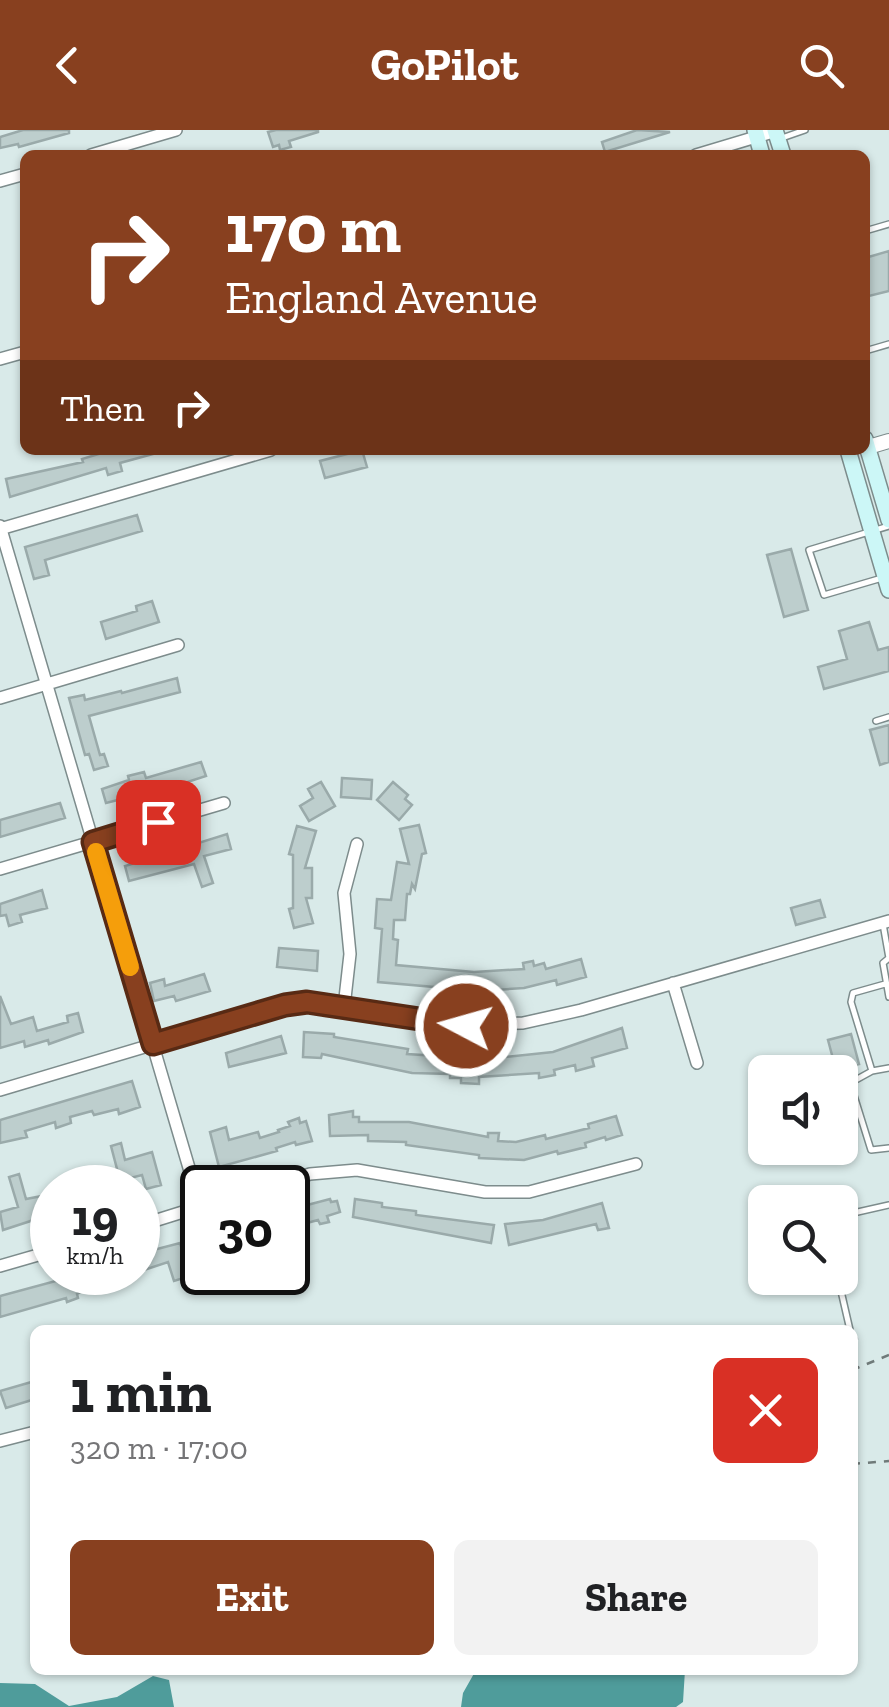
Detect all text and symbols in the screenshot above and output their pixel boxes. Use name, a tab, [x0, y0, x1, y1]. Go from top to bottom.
icon: back	[40, 38, 95, 93]
text: GoPilot	[371, 38, 518, 92]
icon: search	[794, 38, 849, 93]
text: 170 m	[225, 186, 401, 270]
icon: right	[60, 190, 190, 320]
text: England Avenue	[225, 271, 538, 325]
icon: right	[164, 380, 219, 435]
text: Then	[60, 385, 144, 431]
pin	[116, 780, 201, 865]
icon: arrive	[131, 795, 186, 850]
position arrow	[414, 974, 518, 1078]
map controls	[748, 1055, 858, 1295]
button: sound	[748, 1055, 858, 1165]
speed limit sign: 30	[180, 1165, 310, 1295]
button: search	[748, 1185, 858, 1295]
text: 19	[72, 1188, 118, 1248]
text: km/h	[66, 1240, 124, 1270]
text: 1 min	[70, 1355, 212, 1427]
button: close	[713, 1358, 818, 1463]
text: 320 m · 17:00	[70, 1429, 248, 1467]
button: Exit	[70, 1540, 434, 1655]
button: Share	[454, 1540, 818, 1655]

